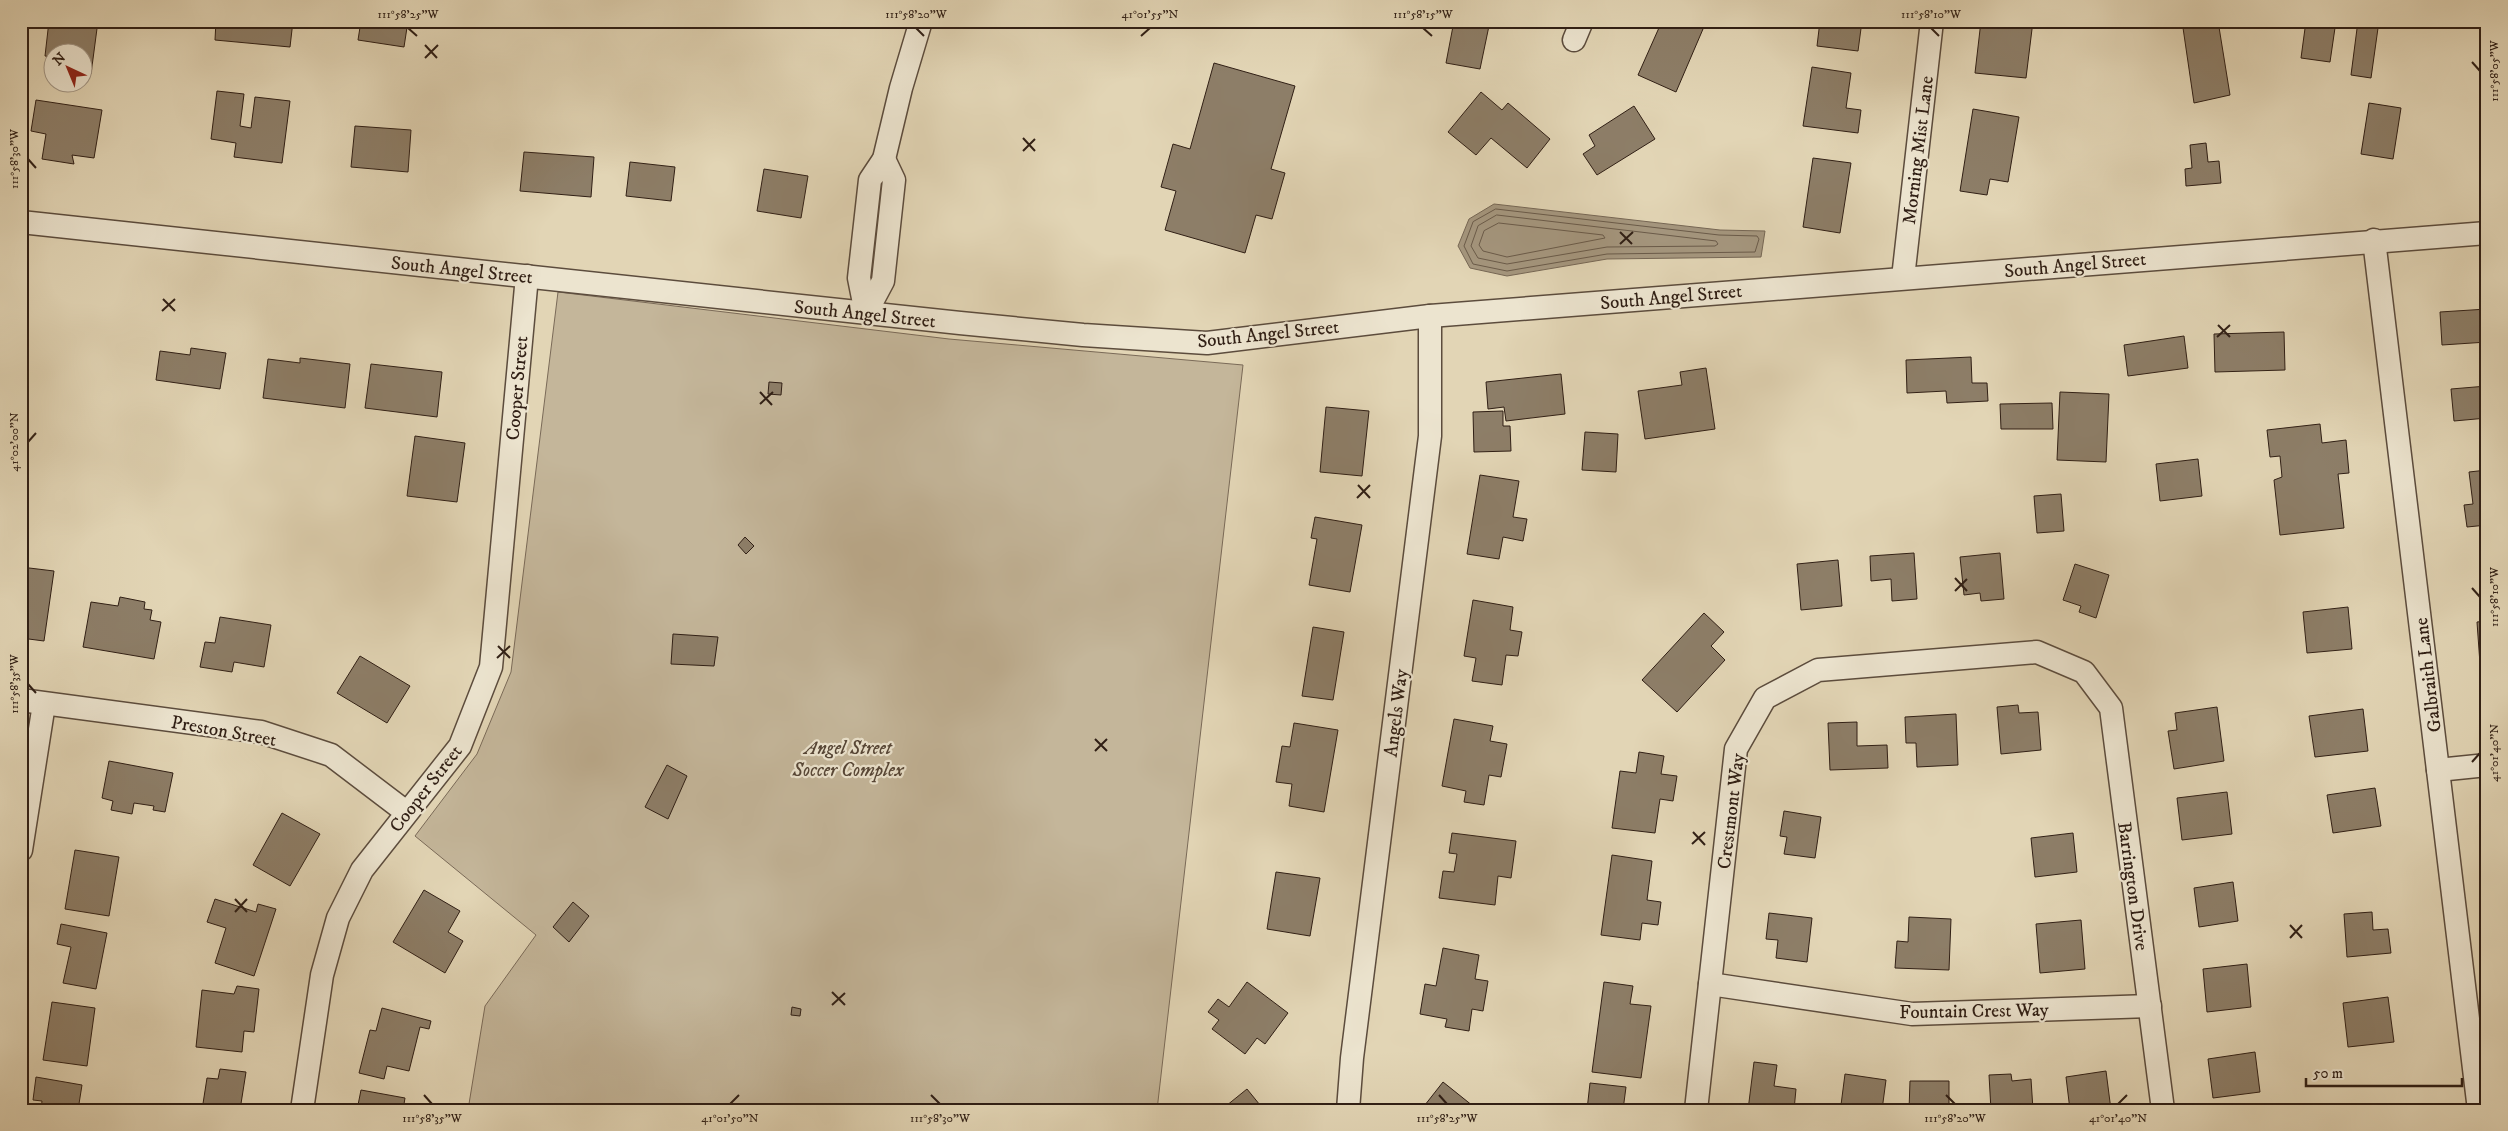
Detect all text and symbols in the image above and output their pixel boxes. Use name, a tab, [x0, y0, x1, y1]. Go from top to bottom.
text: 111°58'25"W	[378, 7, 439, 22]
text: 111°58'20"W	[885, 7, 948, 22]
text: 41°01'55"N	[1122, 7, 1179, 22]
text: 111°58'15"W	[1393, 7, 1454, 22]
text: 111°58'10"W	[1901, 7, 1962, 22]
text: 111°58'05"W	[2487, 39, 2502, 102]
north arrow	[42, 42, 92, 92]
text: N	[49, 49, 70, 70]
street label: Morning Mist Lane	[1898, 74, 1939, 226]
text: 111°58'30"W	[7, 128, 22, 189]
street label: South Angel Street	[2003, 248, 2147, 283]
street label: South Angel Street	[390, 252, 534, 289]
street label: South Angel Street	[1599, 280, 1743, 315]
street label: South Angel Street	[793, 296, 937, 333]
street label: South Angel Street	[1196, 316, 1340, 353]
street label: Cooper Street	[501, 335, 534, 441]
text: 41°02'00"N	[7, 412, 22, 472]
text: 111°58'10"W	[2487, 566, 2502, 627]
street label: Galbraith Lane	[2410, 616, 2447, 734]
text: 111°58'35"W	[7, 653, 22, 714]
street label: Angels Way	[1380, 667, 1413, 759]
street label: Preston Street	[169, 711, 278, 752]
text: 41°01'40"N	[2487, 724, 2502, 782]
park label: Angel Street Soccer Complex	[792, 737, 905, 783]
street label: Cooper Street	[385, 741, 467, 837]
street label: Crestmont Way	[1713, 751, 1750, 870]
street label: Barrington Drive	[2112, 820, 2153, 952]
street label: Fountain Crest Way	[1899, 999, 2050, 1024]
scale bar	[2306, 1056, 2462, 1088]
text: 50 m	[2313, 1064, 2343, 1083]
text: 111°58'35"W	[402, 1111, 463, 1126]
text: 41°01'50"N	[701, 1111, 759, 1126]
text: 111°58'30"W	[910, 1111, 971, 1126]
text: 111°58'25"W	[1417, 1111, 1478, 1126]
text: 111°58'20"W	[1924, 1111, 1987, 1126]
text: 41°01'40"N	[2089, 1111, 2147, 1126]

